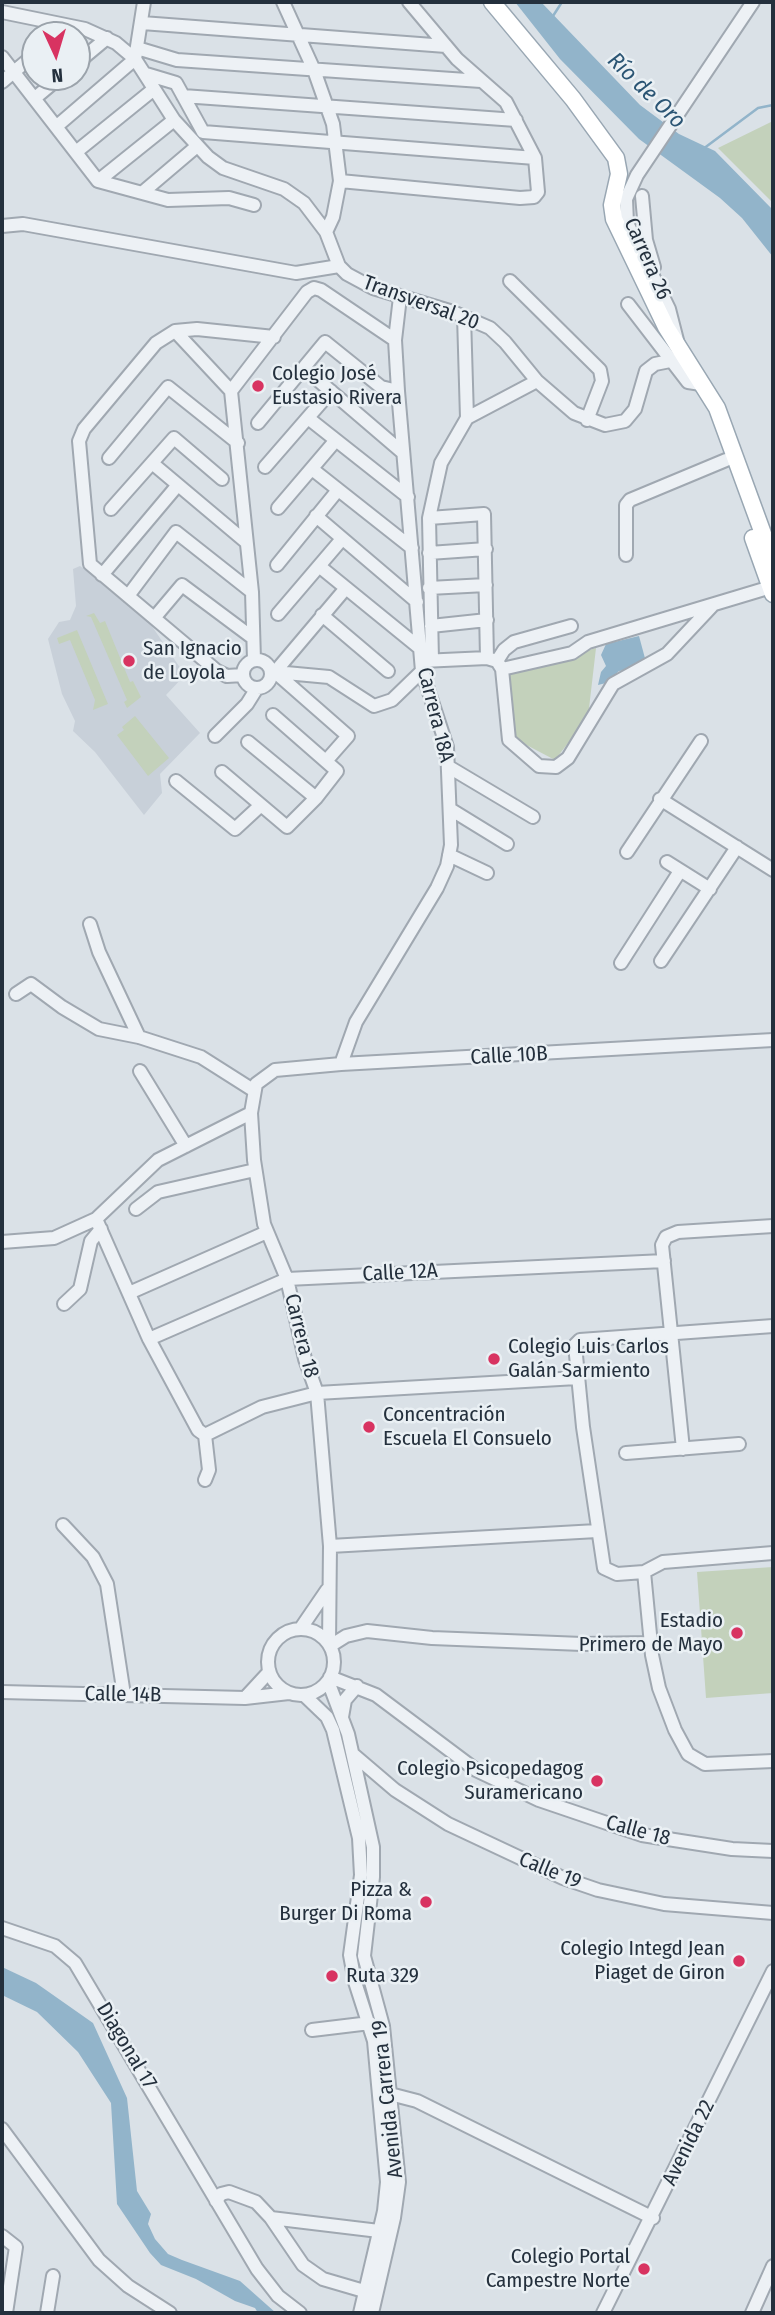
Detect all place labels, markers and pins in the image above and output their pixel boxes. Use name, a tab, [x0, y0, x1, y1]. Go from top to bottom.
place label: Colegio José Eustasio Rivera	[272, 361, 402, 411]
marker: Colegio José Eustasio Rivera	[250, 378, 266, 394]
place label: San Ignacio de Loyola	[143, 636, 242, 686]
marker: San Ignacio de Loyola	[121, 653, 137, 669]
place label: Colegio Luis Carlos Galán Sarmiento	[508, 1334, 669, 1384]
marker: Colegio Luis Carlos Galán Sarmiento	[486, 1351, 502, 1367]
place label: Concentración Escuela El Consuelo	[383, 1402, 552, 1452]
marker: Concentración Escuela El Consuelo	[361, 1419, 377, 1435]
place label: Estadio Primero de Mayo	[579, 1608, 723, 1658]
marker: Estadio Primero de Mayo	[729, 1625, 745, 1641]
place label: Colegio Psicopedagog Suramericano	[397, 1756, 583, 1806]
marker: Colegio Psicopedagog Suramericano	[589, 1773, 605, 1789]
place label: Pizza & Burger Di Roma	[279, 1877, 412, 1927]
marker: Pizza & Burger Di Roma	[418, 1894, 434, 1910]
place label: Colegio Integd Jean Piaget de Giron	[560, 1936, 725, 1986]
marker: Colegio Integd Jean Piaget de Giron	[731, 1953, 747, 1969]
place label: Ruta 329	[346, 1963, 419, 1989]
marker: Ruta 329	[324, 1968, 340, 1984]
place label: Colegio Portal Campestre Norte	[486, 2244, 630, 2294]
marker: Colegio Portal Campestre Norte	[636, 2261, 652, 2277]

